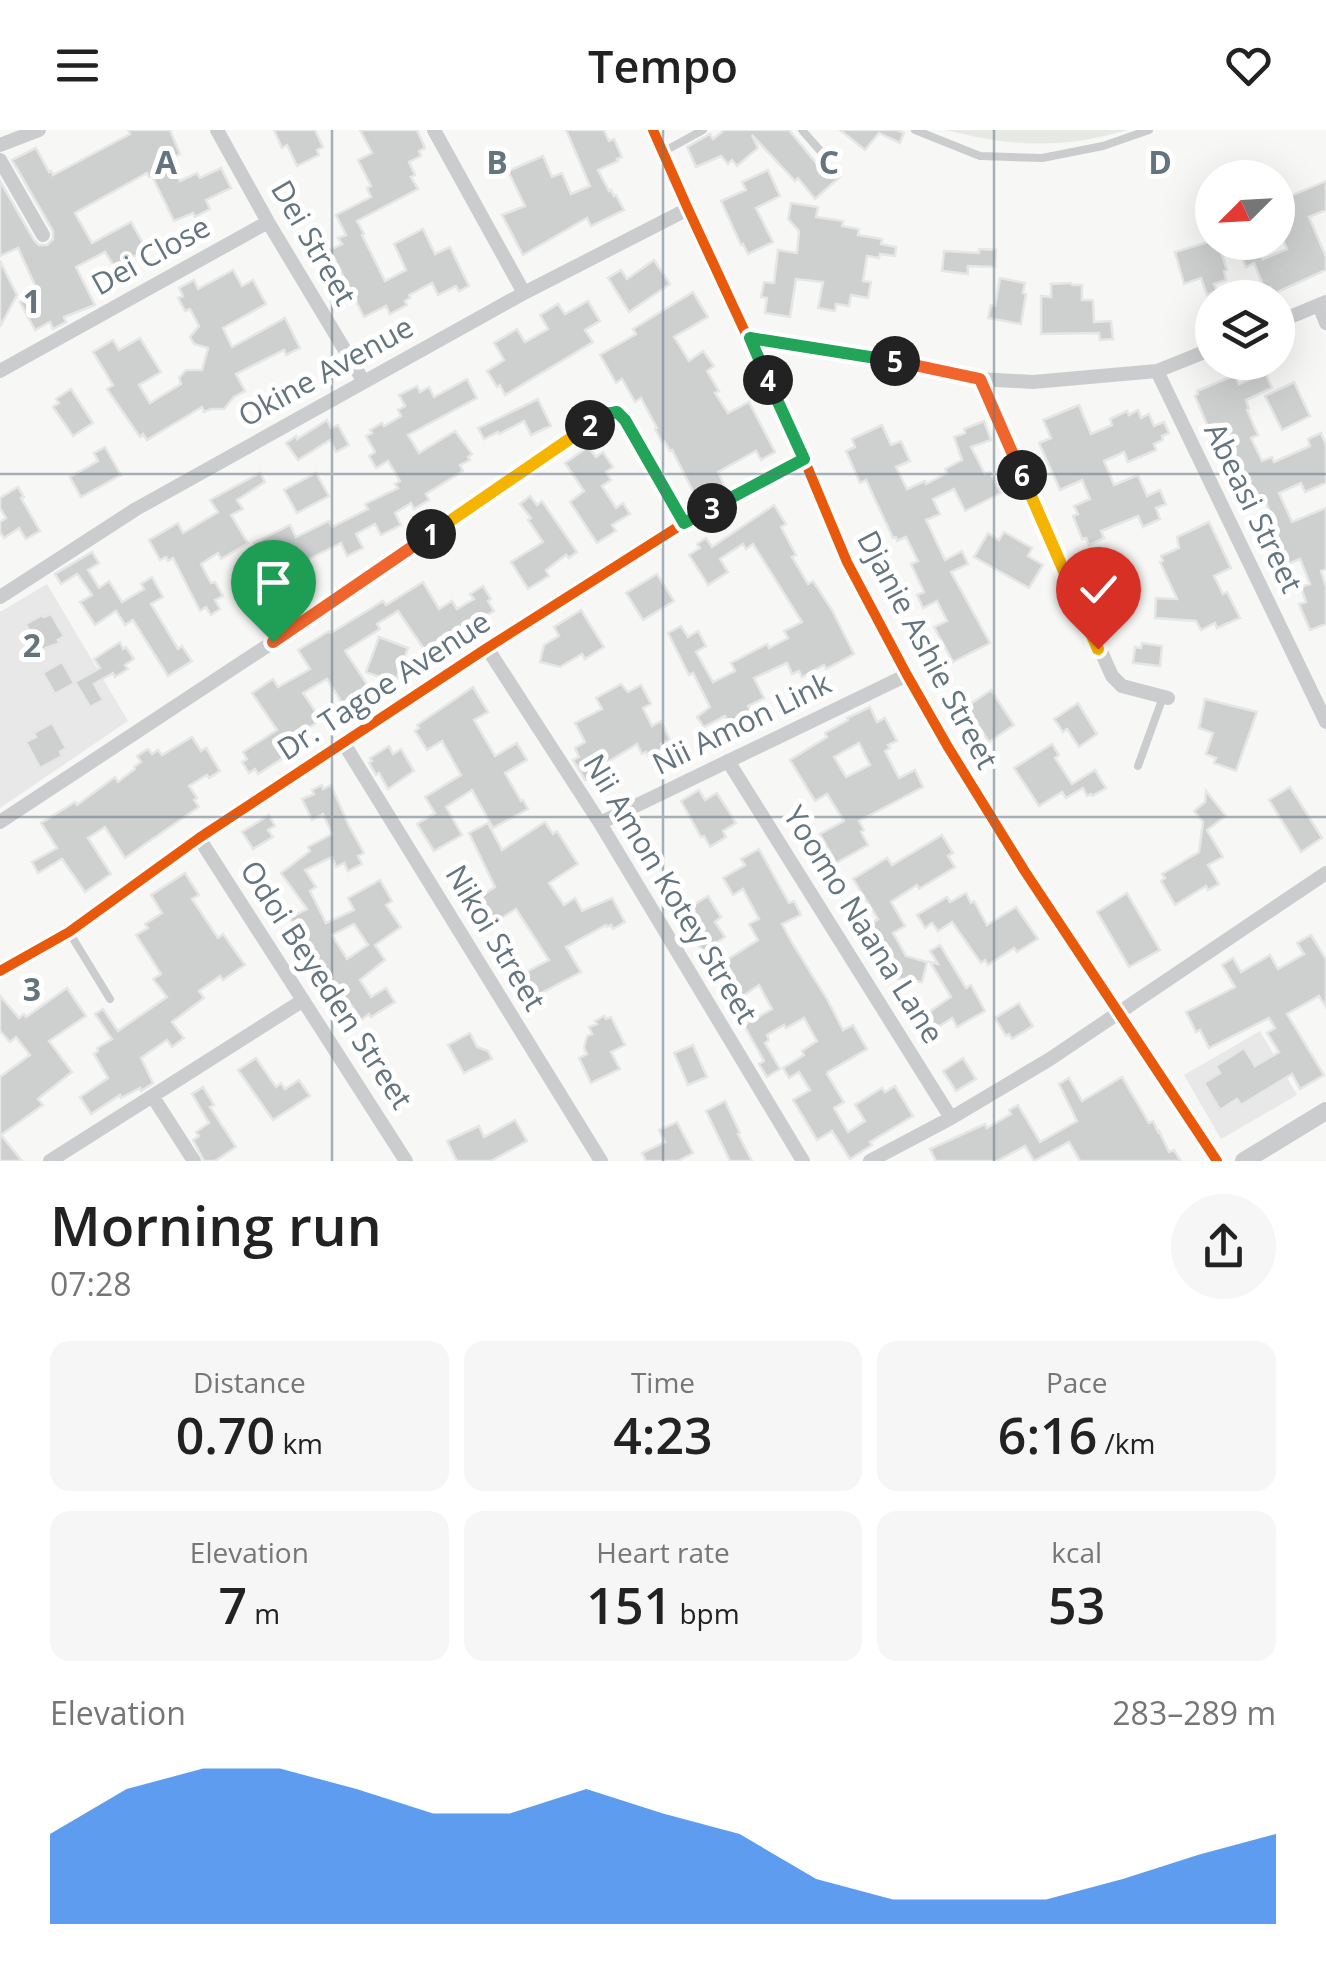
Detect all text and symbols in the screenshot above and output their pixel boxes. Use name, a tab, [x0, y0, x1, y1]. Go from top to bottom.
text: Tempo	[588, 35, 738, 96]
icon: menu	[50, 38, 105, 93]
icon: heart	[1221, 38, 1276, 93]
text: A	[155, 140, 178, 183]
text: B	[486, 140, 508, 183]
text: C	[819, 140, 839, 183]
text: D	[1148, 140, 1172, 183]
north arrow	[1195, 160, 1295, 260]
map controls	[1195, 160, 1295, 380]
street label: Dei Street	[262, 172, 366, 312]
street label: Dei Close	[84, 205, 217, 304]
text: 1	[23, 279, 41, 322]
button: layers	[1195, 280, 1295, 380]
street label: Okine Avenue	[230, 306, 420, 436]
pin: 5	[870, 336, 920, 386]
text: 5	[887, 342, 903, 380]
pin: 4	[743, 355, 793, 405]
text: 4	[760, 361, 776, 399]
pin: 2	[565, 400, 615, 450]
text: 2	[582, 406, 598, 444]
street label: Abeasi Street	[1196, 416, 1313, 599]
pin: 6	[997, 450, 1047, 500]
text: 6	[1014, 456, 1030, 494]
pin: 3	[687, 483, 737, 533]
text: 3	[704, 489, 720, 527]
pin: 1	[406, 509, 456, 559]
text: 1	[423, 515, 439, 553]
street label: Djanie Ashie Street	[848, 523, 1008, 776]
pin	[231, 540, 316, 643]
pin	[1056, 547, 1141, 650]
icon: arrive	[246, 555, 301, 610]
icon: check	[1071, 562, 1126, 617]
street label: Dr. Tagoe Avenue	[269, 600, 498, 769]
text: 2	[23, 623, 41, 666]
street label: Nii Amon Link	[645, 662, 838, 784]
street label: Nii Amon Kotey Street	[575, 746, 768, 1030]
street label: Yoomo Naana Lane	[775, 798, 954, 1051]
street label: Odoi Beyeden Street	[232, 852, 423, 1116]
street label: Nikoi Street	[437, 857, 556, 1018]
text: 3	[23, 967, 41, 1010]
text: Morning run	[50, 1187, 382, 1262]
button: share	[1171, 1194, 1276, 1299]
text: 07:28	[50, 1262, 132, 1305]
text: Distance	[193, 1363, 306, 1401]
text: Time	[631, 1363, 695, 1401]
text: Pace	[1046, 1363, 1107, 1401]
text: 0.70	[176, 1401, 275, 1469]
text: 4:23	[613, 1401, 713, 1469]
text: 6:16	[998, 1401, 1097, 1469]
text: km	[275, 1424, 323, 1462]
text: /km	[1097, 1424, 1155, 1462]
text: Elevation	[190, 1533, 309, 1571]
text: Heart rate	[596, 1533, 730, 1571]
text: kcal	[1051, 1533, 1102, 1571]
text: 7	[218, 1571, 247, 1639]
text: 151	[586, 1571, 672, 1639]
text: 53	[1048, 1571, 1105, 1639]
text: m	[247, 1594, 280, 1632]
text: bpm	[672, 1594, 740, 1632]
text: Elevation	[50, 1691, 186, 1734]
text: 283–289 m	[1112, 1691, 1276, 1734]

